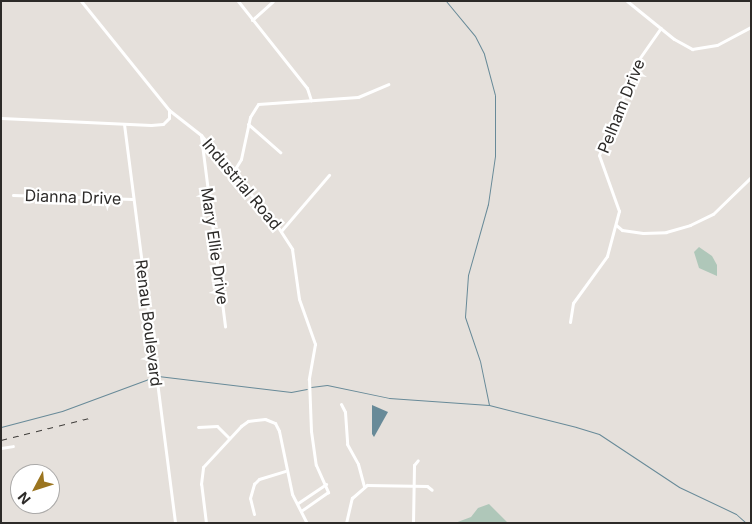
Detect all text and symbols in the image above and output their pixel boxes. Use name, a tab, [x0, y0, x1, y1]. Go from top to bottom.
street label: Pelham Drive	[593, 56, 649, 156]
street label: Industrial Road	[198, 135, 286, 233]
street label: Dianna Drive	[24, 186, 122, 208]
street label: Mary Ellie Drive	[197, 186, 233, 306]
street label: Renau Boulevard	[132, 258, 166, 388]
north arrow	[10, 464, 60, 514]
text: N	[14, 489, 34, 508]

